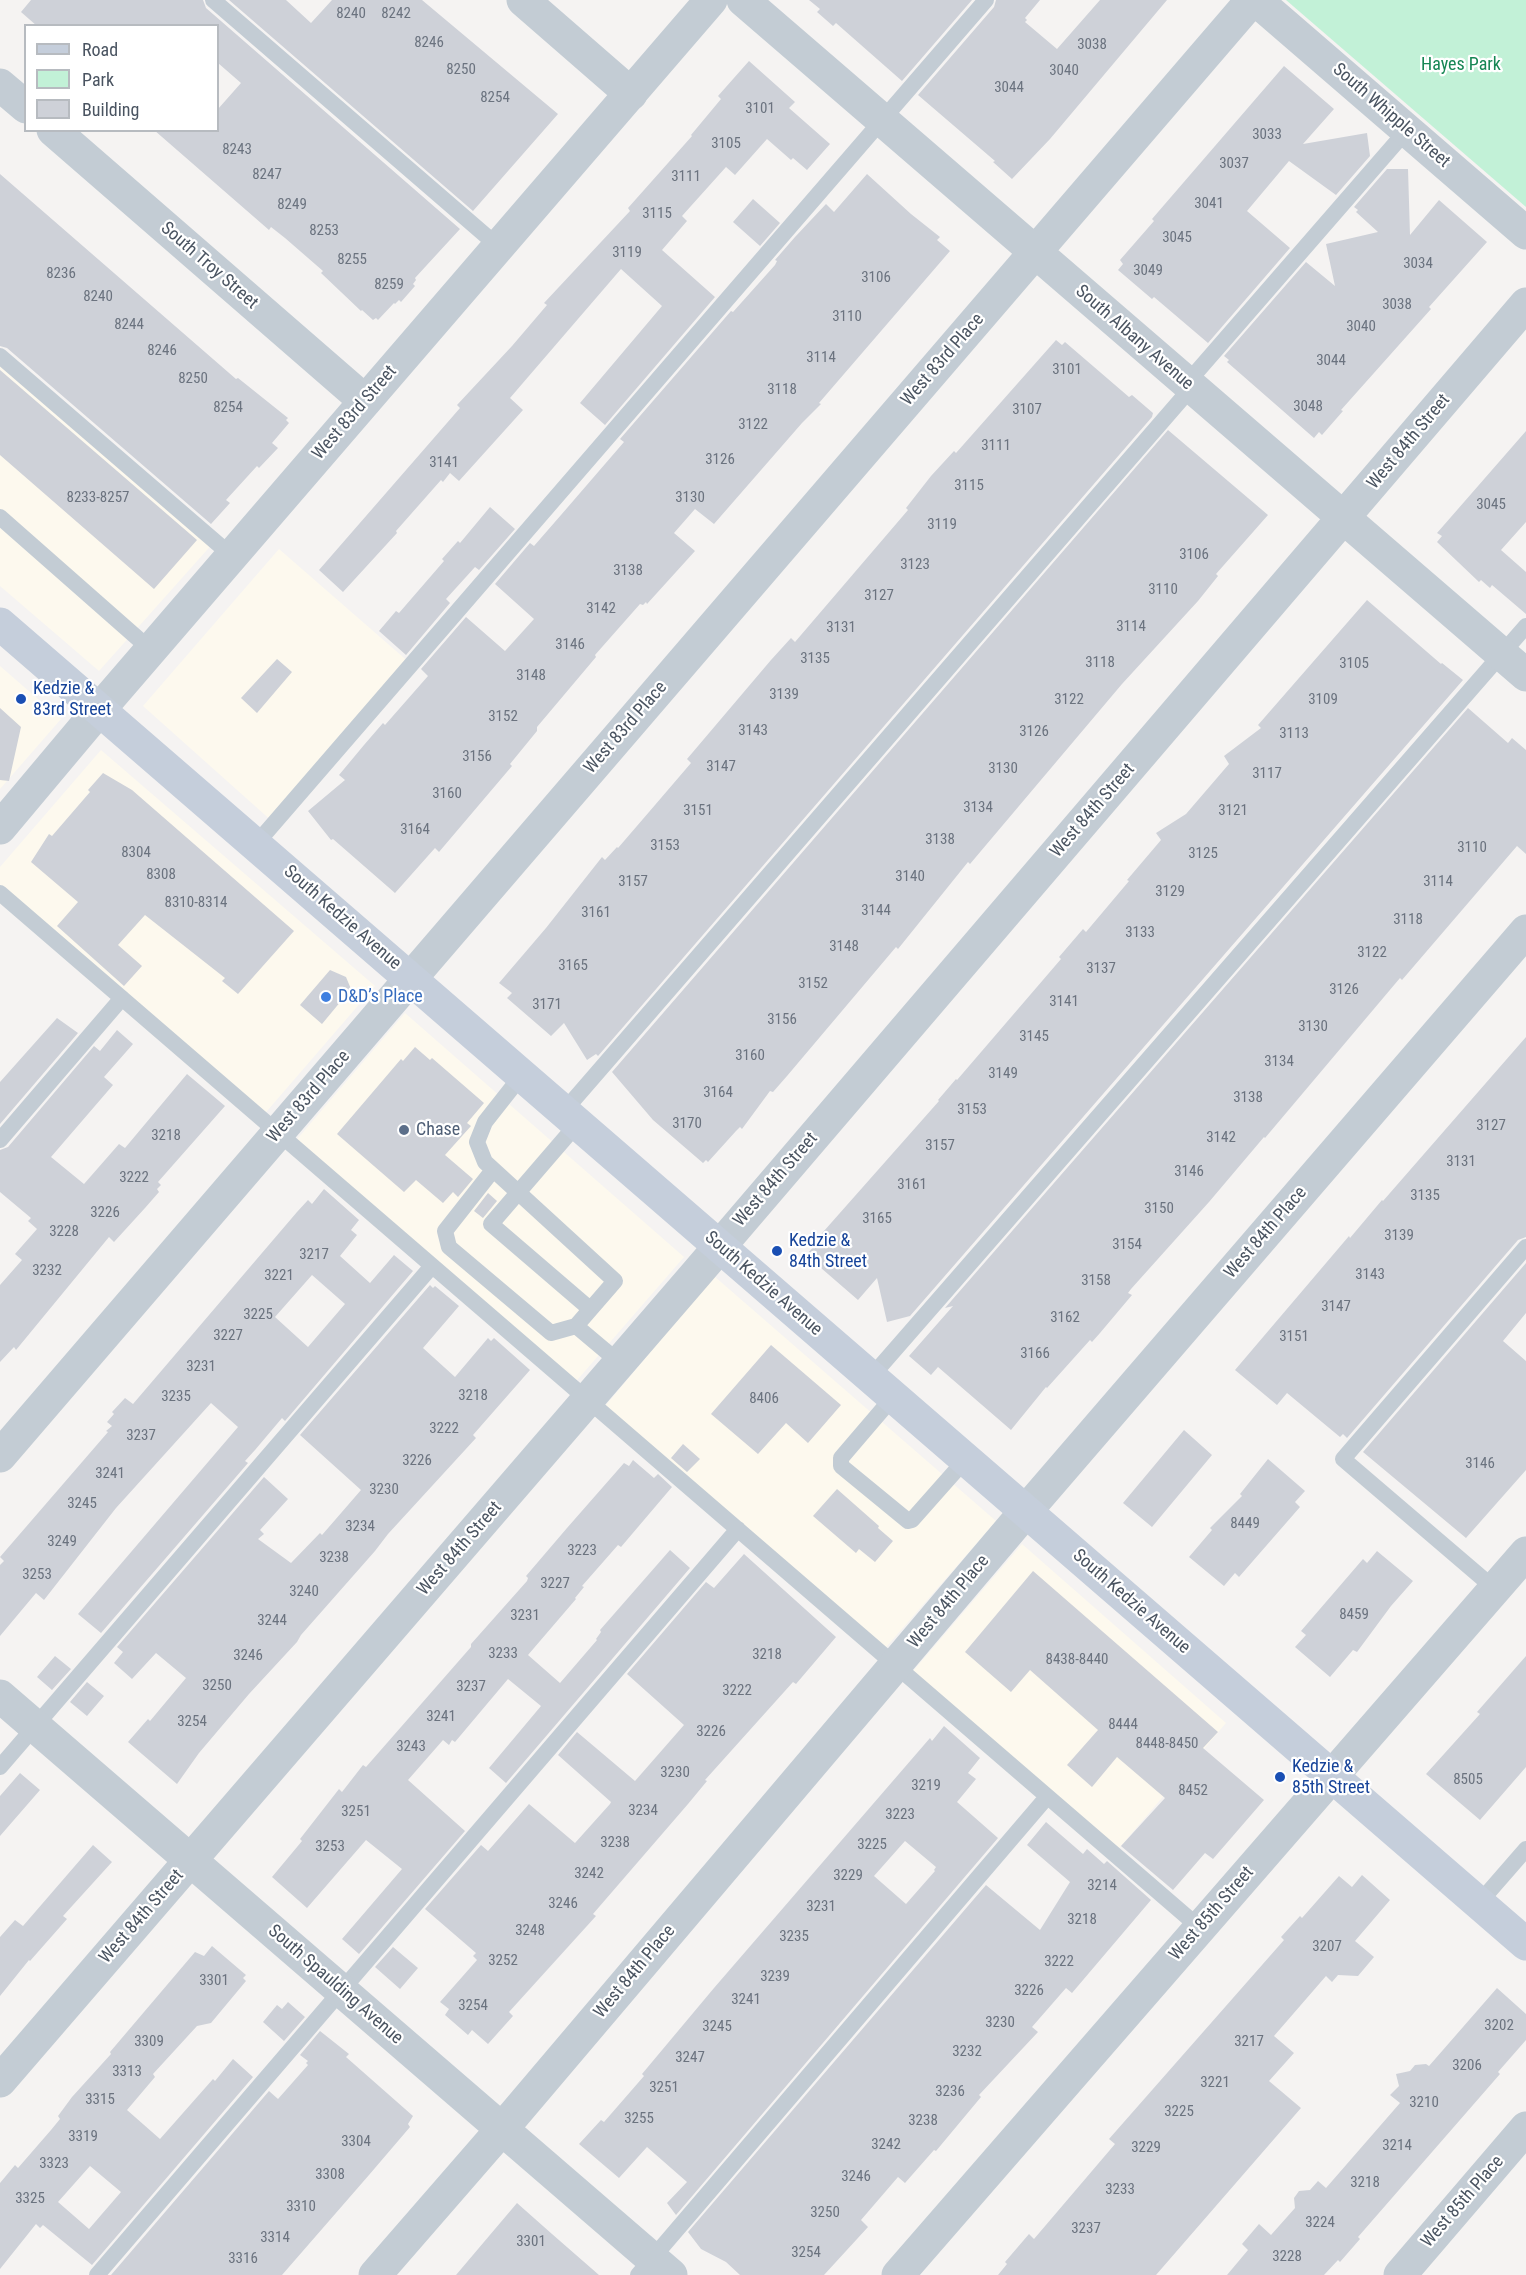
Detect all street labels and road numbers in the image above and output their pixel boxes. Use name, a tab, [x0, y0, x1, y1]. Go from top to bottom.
street label: South Whipple Street	[1328, 59, 1454, 173]
street label: South Troy Street	[156, 218, 262, 314]
street label: South Albany Avenue	[1071, 281, 1197, 395]
street label: West 83rd Place	[897, 309, 989, 411]
street label: West 83rd Street	[308, 361, 402, 465]
street label: West 84th Street	[1363, 390, 1455, 494]
street label: West 83rd Place	[580, 677, 672, 779]
street label: West 84th Street	[1046, 760, 1140, 862]
street label: South Kedzie Avenue	[279, 861, 405, 975]
street label: West 83rd Place	[263, 1046, 355, 1148]
street label: West 84th Street	[729, 1129, 823, 1231]
street label: West 84th Place	[1220, 1183, 1312, 1283]
street label: South Kedzie Avenue	[700, 1227, 826, 1341]
street label: West 84th Street	[413, 1498, 507, 1600]
street label: South Kedzie Avenue	[1068, 1545, 1194, 1659]
street label: West 84th Place	[904, 1551, 994, 1653]
street label: West 85th Street	[1165, 1863, 1259, 1965]
street label: West 84th Street	[95, 1866, 189, 1968]
street label: South Spaulding Avenue	[263, 1921, 407, 2049]
street label: West 84th Place	[590, 1921, 680, 2023]
street label: West 85th Place	[1417, 2152, 1509, 2252]

